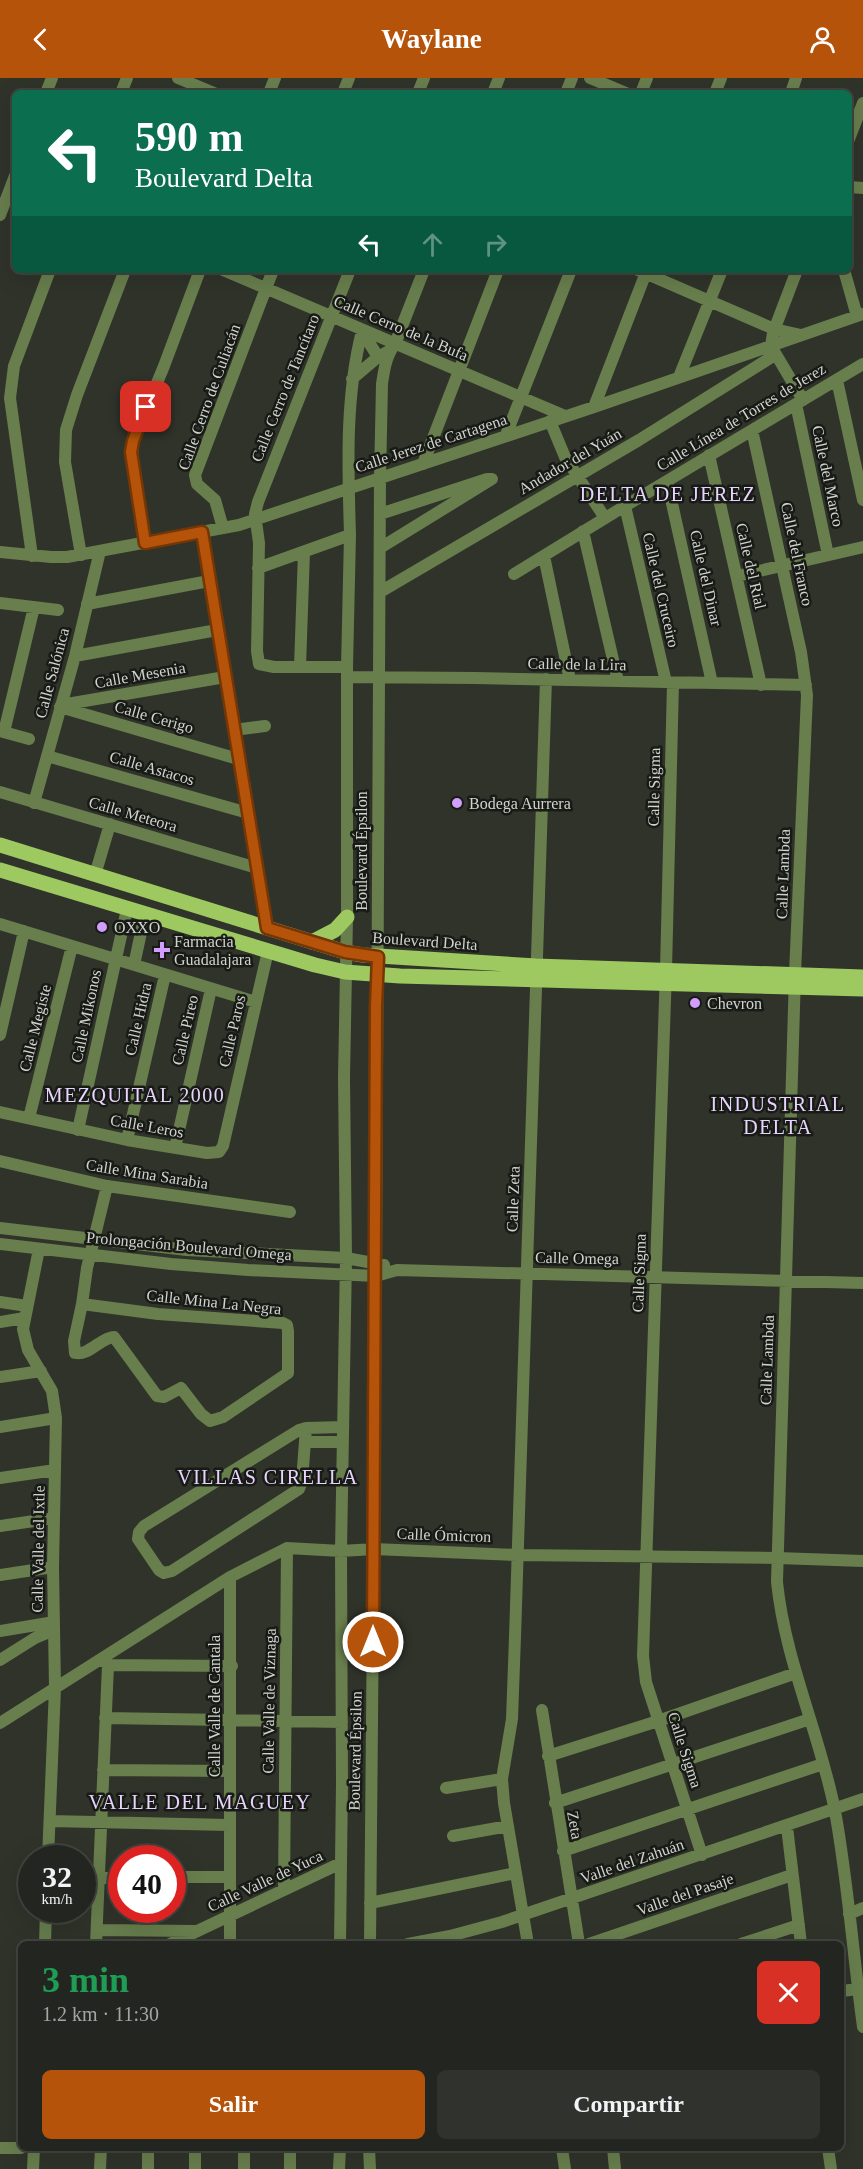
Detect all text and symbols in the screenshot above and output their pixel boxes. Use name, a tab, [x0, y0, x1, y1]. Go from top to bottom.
icon: back	[24, 23, 57, 56]
icon: person	[806, 23, 839, 56]
text: Waylane	[381, 24, 482, 54]
icon: left	[36, 114, 114, 192]
text: 590 m	[135, 114, 244, 160]
text: Boulevard Delta	[135, 163, 313, 193]
icon: left	[353, 228, 386, 261]
icon: ahead	[416, 228, 449, 261]
icon: right	[479, 228, 512, 261]
street label: Calle Cerro de la Bufa	[331, 292, 471, 364]
street label: Calle Cerro de Tancítaro	[248, 312, 322, 464]
street label: Calle Cerro de Culiacán	[175, 322, 243, 472]
street label: Calle Línea de Torres de Jerez	[654, 360, 828, 474]
pin	[120, 381, 171, 432]
icon: arrive	[129, 390, 162, 423]
street label: Calle Jerez de Cartagena	[353, 410, 509, 477]
street label: Calle del Marco	[809, 424, 847, 528]
street label: Andador del Yuán	[516, 425, 624, 497]
district label: DELTA DE JEREZ	[580, 483, 756, 505]
street label: Calle del Franco	[778, 501, 816, 607]
street label: Calle del Rial	[733, 521, 769, 611]
street label: Calle del Dinar	[687, 528, 725, 628]
street label: Calle del Cruceiro	[640, 531, 682, 649]
street label: Calle Salónica	[32, 626, 72, 720]
street label: Calle de la Lira	[527, 655, 627, 673]
street label: Calle Mesenia	[93, 659, 187, 691]
street label: Calle Cerigo	[112, 698, 195, 737]
street label: Calle Astacos	[108, 748, 196, 788]
street label: Calle Sigma	[645, 748, 664, 826]
street label: Boulevard Épsilon	[352, 791, 371, 911]
street label: Calle Meteora	[87, 793, 179, 835]
place label: Bodega Aurrera	[469, 795, 571, 813]
marker: Bodega Aurrera	[450, 796, 464, 810]
street label: Calle Lambda	[773, 829, 793, 919]
place label: OXXO	[114, 919, 160, 936]
marker: OXXO	[95, 920, 109, 934]
street label: Boulevard Delta	[372, 929, 478, 953]
place label: Farmacia Guadalajara	[174, 933, 251, 969]
marker: Farmacia Guadalajara	[155, 943, 169, 957]
street label: Calle Mikonos	[68, 968, 104, 1064]
street label: Calle Hidra	[121, 981, 155, 1057]
street label: Calle Megiste	[16, 983, 55, 1074]
street label: Calle Pireo	[169, 993, 201, 1067]
street label: Calle Paros	[215, 993, 249, 1069]
place label: Chevron	[707, 995, 762, 1012]
marker: Chevron	[688, 996, 702, 1010]
district label: MEZQUITAL 2000	[45, 1084, 225, 1106]
district label: INDUSTRIAL DELTA	[711, 1093, 846, 1138]
street label: Calle Leros	[109, 1111, 185, 1141]
street label: Calle Mina Sarabia	[85, 1156, 209, 1192]
street label: Calle Zeta	[503, 1166, 523, 1232]
street label: Prolongación Boulevard Omega	[85, 1229, 292, 1264]
street label: Calle Sigma	[629, 1233, 650, 1313]
street label: Calle Omega	[535, 1249, 619, 1268]
street label: Calle Mina La Negra	[146, 1286, 282, 1319]
street label: Calle Lambda	[757, 1315, 777, 1405]
district label: VILLAS CIRELLA	[177, 1466, 359, 1488]
street label: Calle Valle del Ixtle	[28, 1485, 48, 1613]
street label: Calle Ómicron	[396, 1524, 492, 1545]
position arrow	[341, 1610, 405, 1674]
street label: Calle Valle de Viznaga	[259, 1628, 280, 1774]
street label: Calle Valle de Cantala	[206, 1635, 223, 1777]
street label: Boulevard Épsilon	[344, 1691, 366, 1811]
street label: Calle Sigma	[664, 1710, 705, 1790]
district label: VALLE DEL MAGUEY	[89, 1791, 311, 1813]
street label: Zeta	[564, 1810, 586, 1840]
street label: Valle del Zahuán	[578, 1835, 686, 1887]
speed limit sign: 40	[108, 1845, 186, 1923]
street label: Calle Valle de Yuca	[205, 1847, 325, 1915]
text: 32	[42, 1860, 72, 1893]
street label: Valle del Pasaje	[634, 1869, 736, 1919]
text: km/h	[42, 1891, 72, 1907]
text: 3 min	[42, 1960, 129, 2000]
button: close	[757, 1961, 820, 2024]
text: 1.2 km · 11:30	[42, 2003, 159, 2025]
button: Salir	[42, 2070, 425, 2139]
button: Compartir	[437, 2070, 820, 2139]

